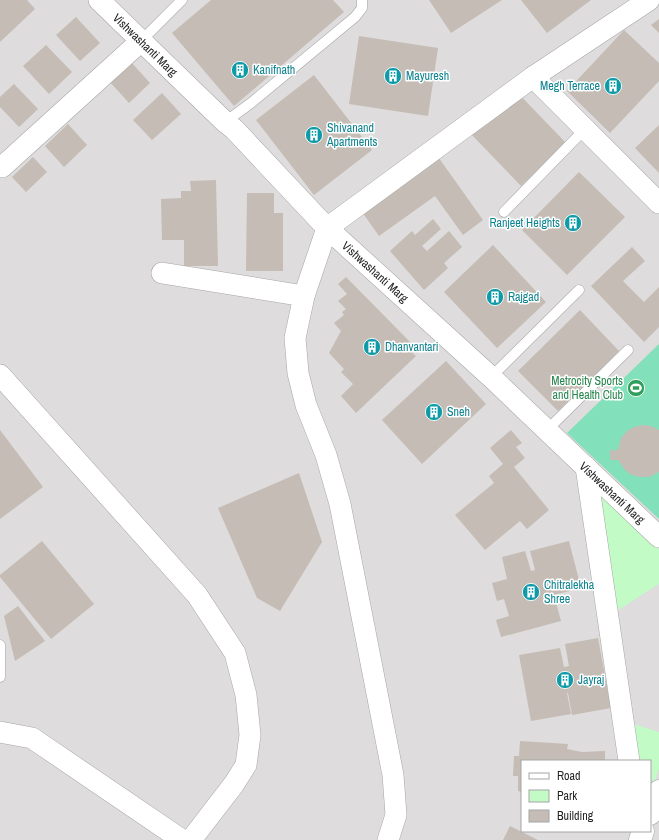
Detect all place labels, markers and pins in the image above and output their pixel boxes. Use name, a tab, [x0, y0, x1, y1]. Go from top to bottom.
building icon: Kanifnath	[230, 60, 250, 80]
place label: Kanifnath	[253, 62, 295, 78]
building icon: Mayuresh	[383, 66, 403, 86]
place label: Mayuresh	[406, 68, 449, 84]
building icon: Megh Terrace	[603, 76, 623, 96]
place label: Megh Terrace	[540, 78, 600, 94]
place label: Shivanand Apartments	[326, 120, 377, 150]
building icon: Shivanand Apartments	[304, 125, 324, 145]
building icon: Ranjeet Heights	[563, 213, 583, 233]
place label: Ranjeet Heights	[489, 215, 560, 231]
building icon: Rajgad	[485, 287, 505, 307]
place label: Rajgad	[508, 289, 539, 305]
building icon: Dhanvantari	[362, 337, 382, 357]
place label: Dhanvantari	[385, 339, 439, 355]
place label: Metrocity Sports and Health Club	[551, 373, 623, 403]
sports icon: Metrocity Sports and Health Club	[626, 378, 646, 398]
building icon: Sneh	[424, 402, 444, 422]
place label: Sneh	[447, 404, 470, 420]
place label: Chitralekha Shree	[544, 577, 595, 607]
building icon: Chitralekha Shree	[521, 582, 541, 602]
building icon: Jayraj	[555, 670, 575, 690]
place label: Jayraj	[578, 672, 604, 688]

